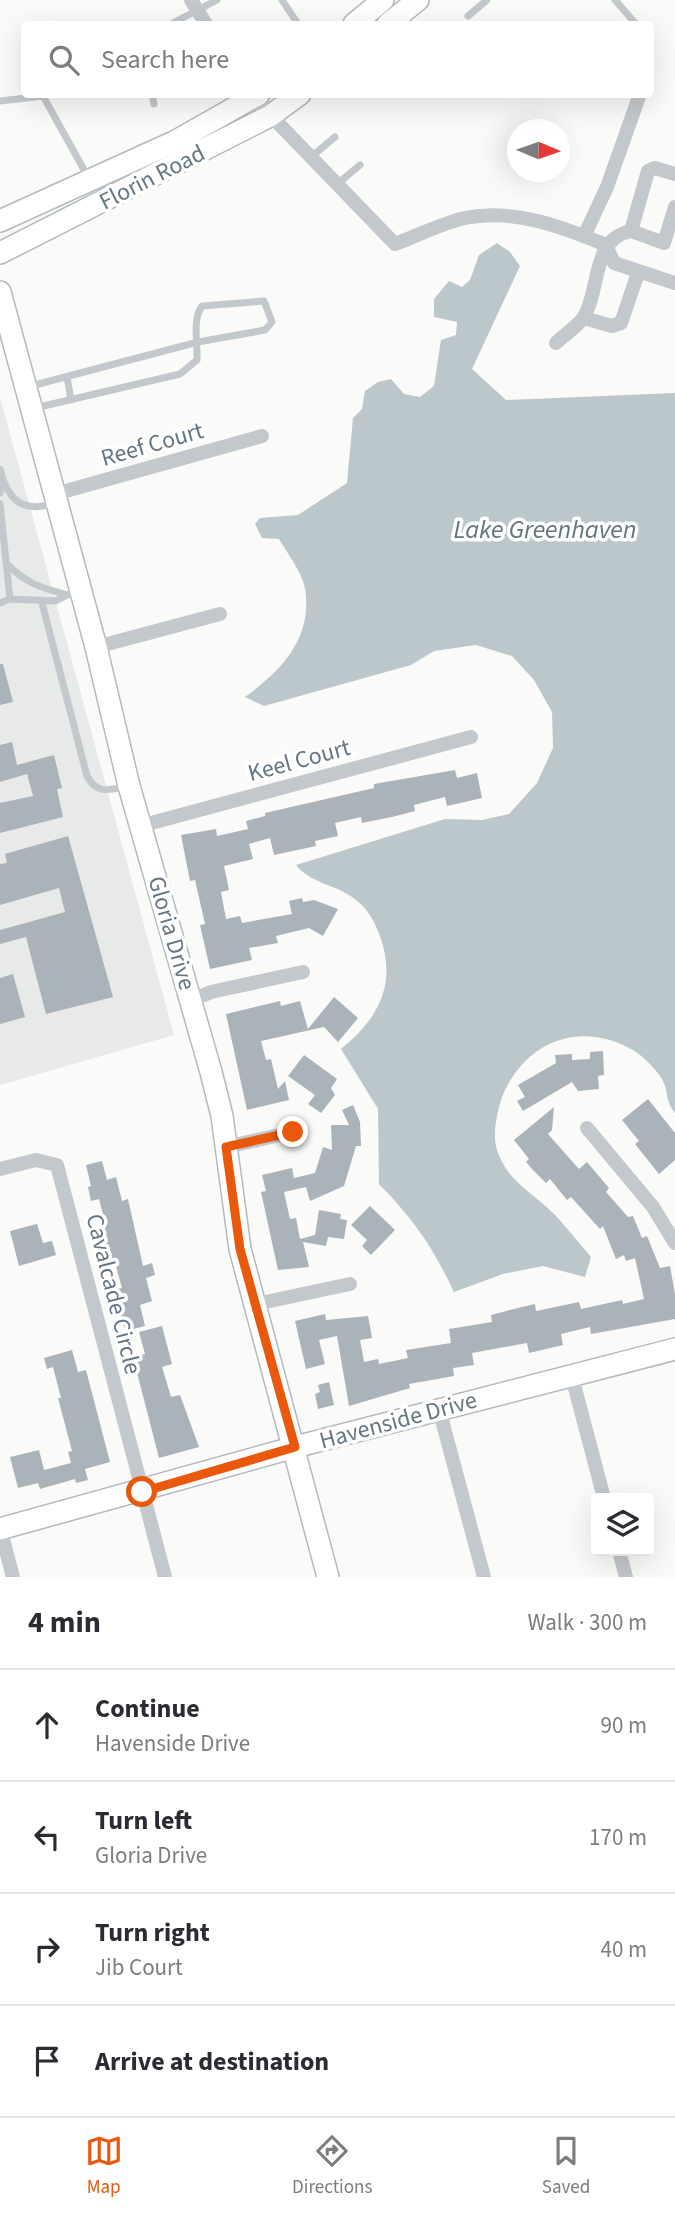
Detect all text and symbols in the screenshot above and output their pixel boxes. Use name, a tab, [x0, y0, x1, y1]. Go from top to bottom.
search box	[21, 21, 654, 98]
icon: search	[45, 41, 83, 79]
text: Search here	[101, 41, 229, 78]
north arrow	[507, 119, 570, 182]
street label: Florin Road	[93, 136, 211, 219]
street label: Reef Court	[97, 413, 208, 476]
water label: Lake Greenhaven	[454, 511, 636, 548]
street label: Keel Court	[244, 730, 354, 791]
street label: Gloria Drive	[139, 872, 204, 994]
route end	[277, 1116, 308, 1147]
street label: Cavalcade Circle	[77, 1210, 150, 1378]
street label: Havenside Drive	[315, 1383, 481, 1458]
route start	[126, 1476, 157, 1507]
map controls	[591, 1493, 654, 1556]
button: layers	[591, 1493, 654, 1556]
text: 4 min	[28, 1601, 101, 1644]
text: Walk · 300 m	[528, 1606, 647, 1639]
text: Continue	[95, 1690, 200, 1727]
icon: ahead	[28, 1706, 66, 1744]
text: 90 m	[600, 1709, 647, 1742]
text: Havenside Drive	[95, 1727, 250, 1760]
text: Turn left	[95, 1802, 192, 1839]
icon: left	[28, 1818, 66, 1856]
text: 170 m	[589, 1821, 647, 1854]
text: Gloria Drive	[95, 1839, 207, 1872]
text: Turn right	[95, 1914, 210, 1951]
icon: right	[28, 1930, 66, 1968]
text: 40 m	[600, 1933, 647, 1966]
text: Jib Court	[95, 1951, 183, 1984]
icon: arrive	[28, 2042, 66, 2080]
text: Arrive at destination	[95, 2043, 329, 2080]
tab: Map	[85, 2132, 123, 2201]
tab: Directions	[292, 2132, 372, 2201]
tab: Saved	[542, 2132, 590, 2201]

